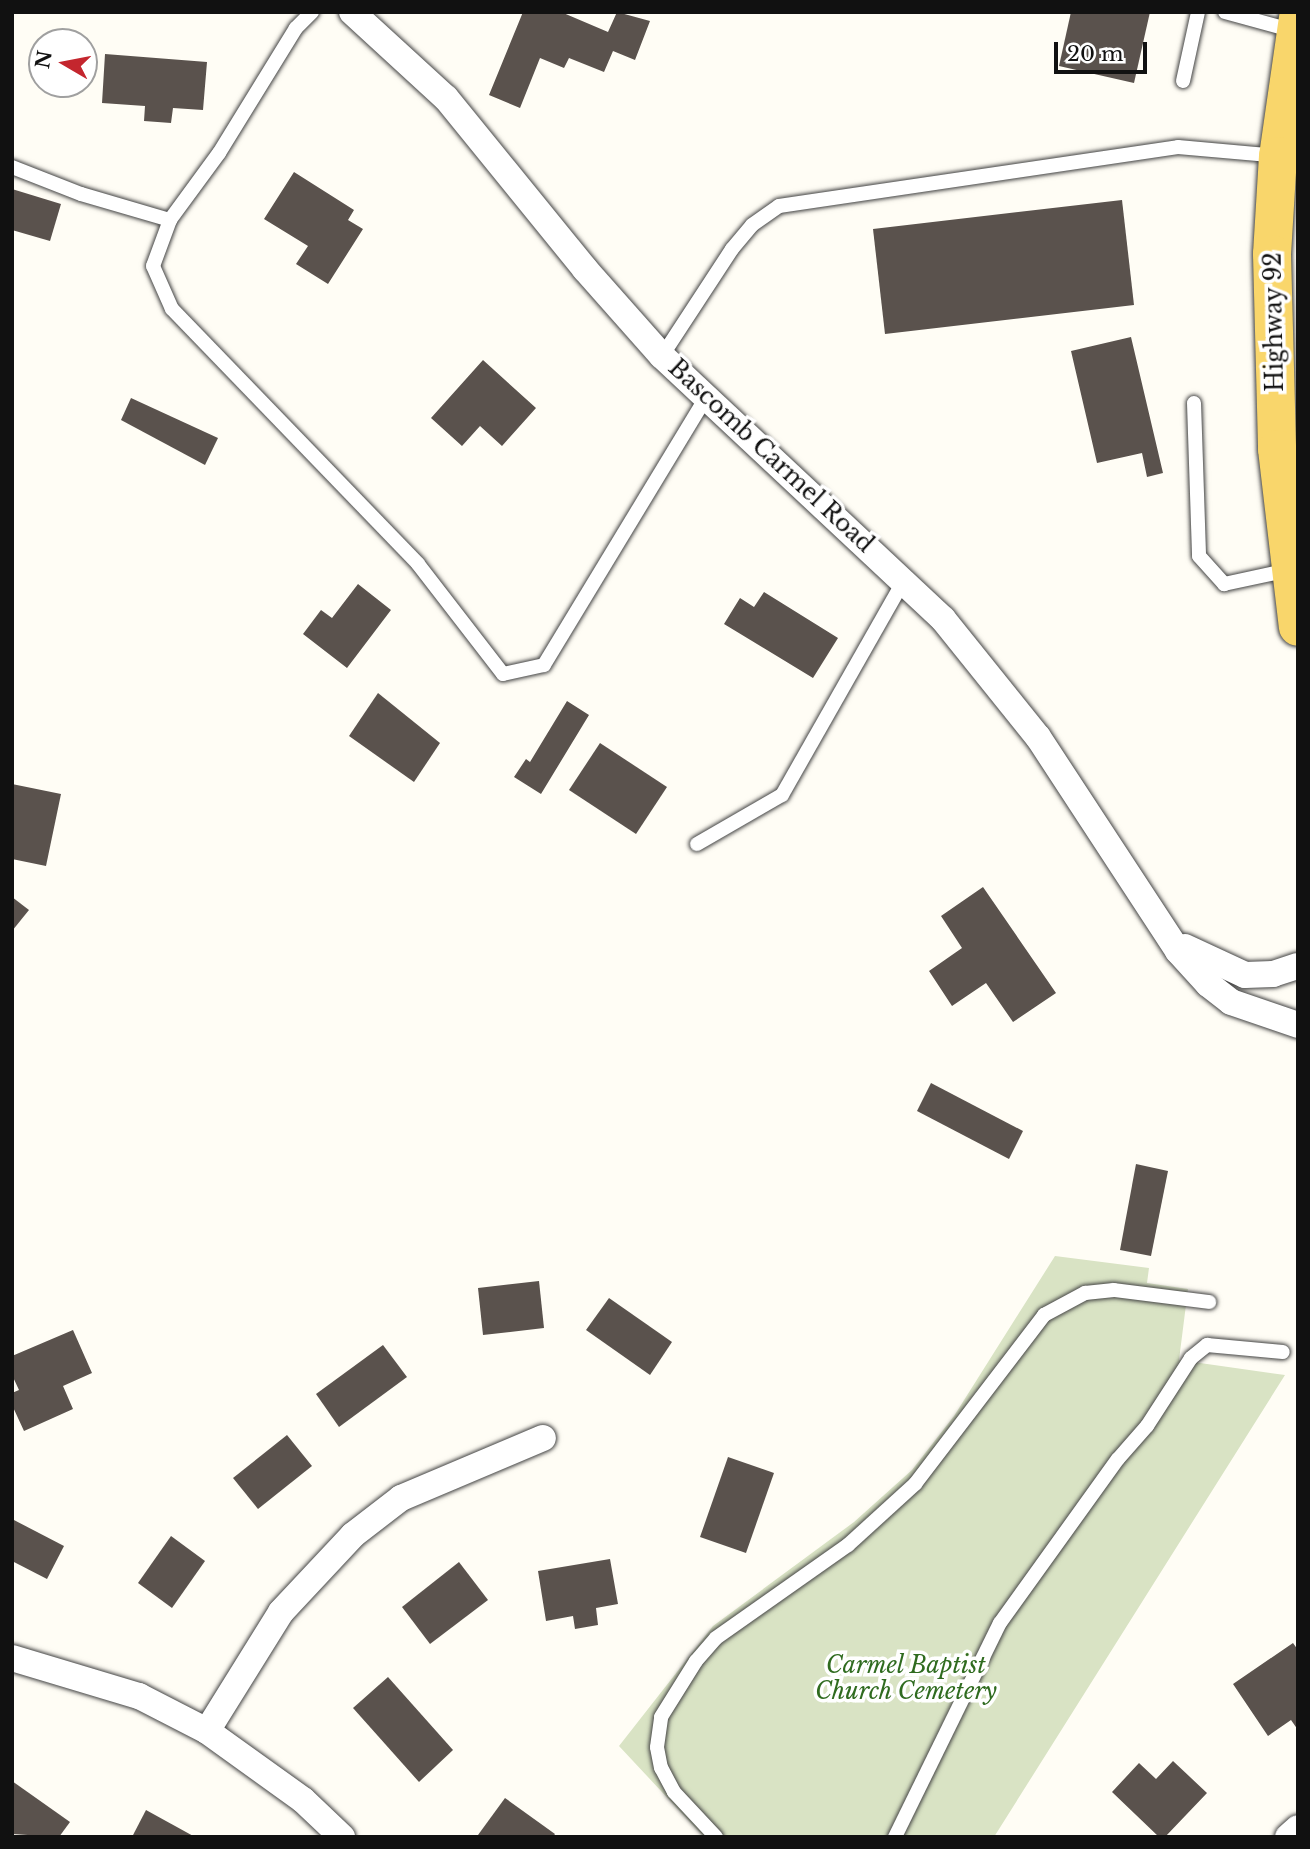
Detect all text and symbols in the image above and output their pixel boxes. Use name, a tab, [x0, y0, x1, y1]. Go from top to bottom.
north arrow	[28, 28, 98, 98]
scale bar	[1058, 28, 1151, 72]
text: 20 m	[1067, 41, 1124, 67]
text: N	[31, 49, 57, 70]
street label: Highway 92	[1259, 252, 1289, 392]
street label: Bascomb Carmel Road	[663, 354, 879, 558]
park label: Carmel Baptist Church Cemetery	[815, 1651, 997, 1705]

